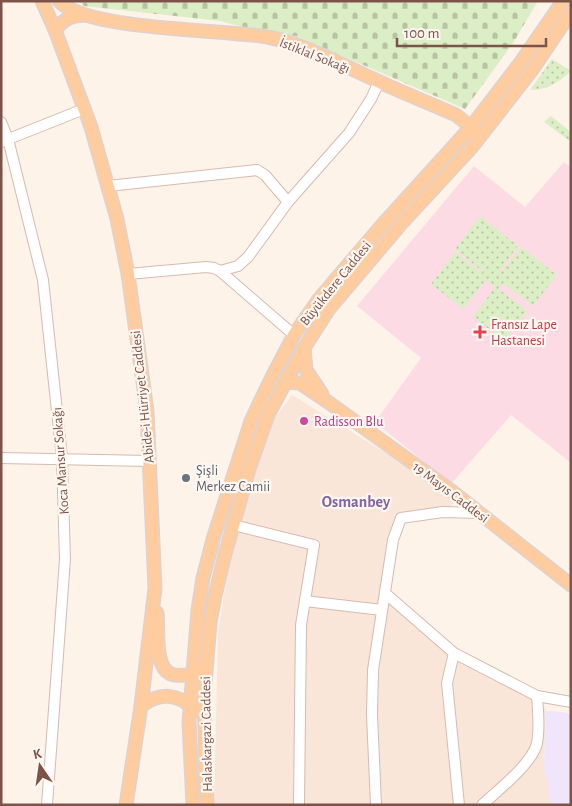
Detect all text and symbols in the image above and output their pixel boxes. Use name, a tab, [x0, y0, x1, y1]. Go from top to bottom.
scale bar	[397, 15, 546, 47]
text: 100 m	[404, 26, 439, 41]
street label: İstiklal Sokağı	[277, 33, 353, 76]
street label: Büyükdere Caddesi	[298, 239, 374, 328]
place label: Fransız Lape Hastanesi	[491, 318, 557, 348]
marker: Fransız Lape Hastanesi	[473, 325, 487, 339]
street label: Abide-i Hürriyet Caddesi	[129, 330, 157, 464]
street label: Koca Mansur Sokağı	[50, 407, 72, 515]
marker: Radisson Blu	[298, 415, 310, 427]
place label: Radisson Blu	[314, 415, 383, 429]
street label: 19 Mayıs Caddesi	[410, 460, 491, 526]
place label: Şişli Merkez Camii	[196, 464, 270, 494]
marker: Şişli Merkez Camii	[180, 472, 192, 484]
district label: Osmanbey	[322, 494, 391, 511]
street label: Halaskargazi Caddesi	[199, 676, 215, 792]
north arrow	[15, 741, 65, 791]
text: K	[32, 746, 44, 762]

